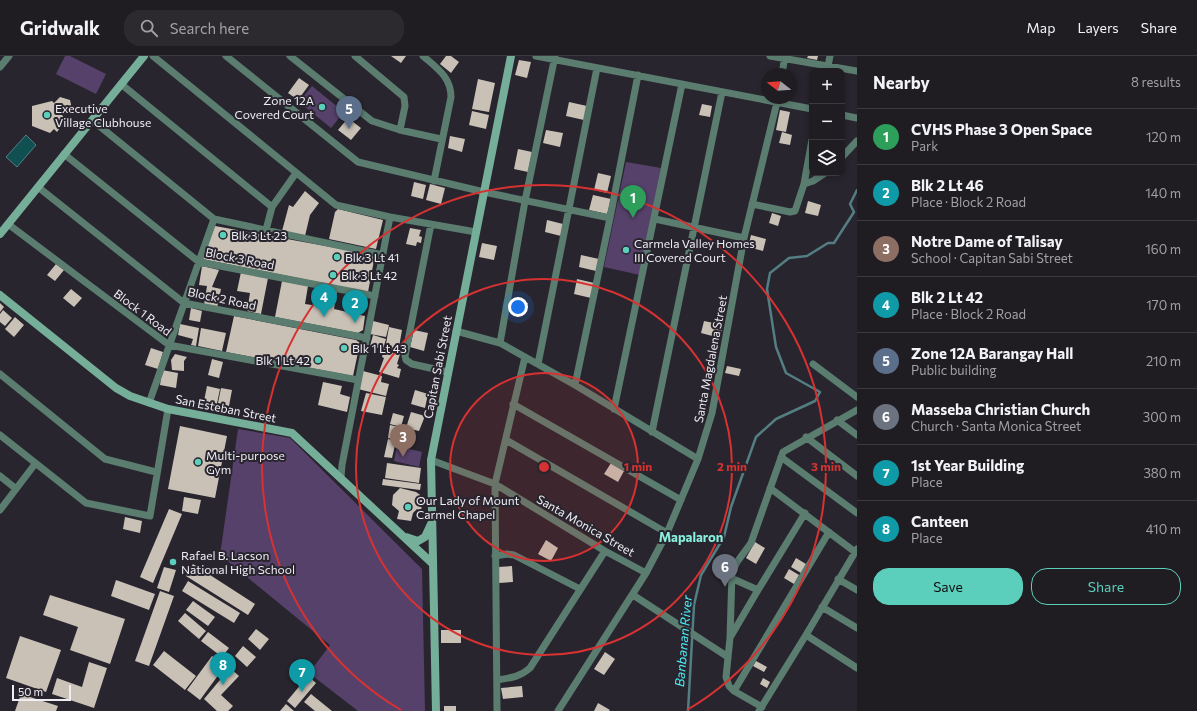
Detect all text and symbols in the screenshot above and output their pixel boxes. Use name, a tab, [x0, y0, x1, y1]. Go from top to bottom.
search box	[124, 10, 404, 46]
text: Gridwalk	[20, 16, 100, 39]
icon: search	[138, 17, 160, 39]
text: Search here	[170, 19, 249, 37]
text: Map	[1027, 19, 1055, 36]
text: Layers	[1077, 19, 1119, 36]
text: Share	[1141, 19, 1177, 36]
north arrow	[761, 68, 797, 104]
map controls	[809, 68, 845, 176]
button: +	[809, 68, 845, 104]
text: Nearby	[873, 72, 930, 93]
text: 8 results	[1131, 74, 1181, 90]
place label: Zone 12A Covered Court	[235, 93, 314, 121]
pin: 5	[336, 96, 362, 129]
place label: Executive Village Clubhouse	[55, 101, 151, 129]
marker: Zone 12A Covered Court	[317, 102, 327, 112]
button: −	[809, 104, 845, 140]
marker: Executive Village Clubhouse	[42, 110, 52, 120]
text: CVHS Phase 3 Open Space	[911, 120, 1092, 138]
text: 1	[883, 129, 889, 145]
text: 120 m	[1146, 129, 1181, 145]
text: Park	[911, 138, 938, 154]
button: layers	[809, 140, 845, 176]
text: Blk 2 Lt 46	[911, 176, 984, 194]
pin: 1	[620, 185, 646, 218]
text: 2	[882, 185, 890, 201]
text: 140 m	[1145, 185, 1181, 201]
text: Place · Block 2 Road	[911, 194, 1026, 210]
place label: Blk 3 Lt 23	[231, 228, 287, 242]
marker: Blk 3 Lt 23	[218, 230, 228, 240]
text: Notre Dame of Talisay	[911, 232, 1063, 250]
place label: Carmela Valley Homes III Covered Court	[634, 236, 755, 264]
text: 3	[882, 241, 890, 257]
text: 160 m	[1145, 241, 1181, 257]
street label: Block 3 Road	[204, 244, 276, 272]
marker: Carmela Valley Homes III Covered Court	[621, 245, 631, 255]
place label: Blk 3 Lt 41	[345, 250, 399, 264]
text: School · Capitan Sabi Street	[911, 250, 1073, 266]
marker: Blk 3 Lt 41	[332, 252, 342, 262]
place label: Blk 3 Lt 42	[341, 268, 398, 282]
marker: Blk 3 Lt 42	[328, 270, 338, 280]
street label: Block 2 Road	[186, 284, 258, 312]
pin: 4	[311, 284, 337, 317]
street label: Block 1 Road	[112, 286, 174, 338]
text: Blk 2 Lt 42	[911, 288, 983, 306]
pin: 2	[342, 290, 368, 323]
street label: Santa Magdalena Street	[691, 294, 729, 424]
your location	[508, 297, 528, 317]
text: 4	[882, 297, 890, 313]
text: 170 m	[1146, 297, 1181, 313]
text: Place · Block 2 Road	[911, 306, 1026, 322]
street label: Capitan Sabi Street	[420, 314, 454, 420]
place label: Blk 1 Lt 43	[352, 341, 407, 355]
marker: Blk 1 Lt 43	[339, 343, 349, 353]
text: Zone 12A Barangay Hall	[911, 344, 1073, 362]
place label: Blk 1 Lt 42	[256, 353, 310, 367]
text: 5	[882, 353, 890, 369]
text: 210 m	[1146, 353, 1181, 369]
marker: Blk 1 Lt 42	[313, 355, 323, 365]
text: Public building	[911, 362, 997, 378]
street label: San Esteban Street	[174, 391, 278, 425]
text: Masseba Christian Church	[911, 400, 1090, 418]
text: 6	[882, 409, 890, 425]
text: 300 m	[1143, 409, 1181, 425]
text: Church · Santa Monica Street	[911, 418, 1081, 434]
pin: 3	[390, 424, 416, 457]
place label: Multi-purpose Gym	[206, 448, 285, 476]
text: 1st Year Building	[911, 456, 1024, 474]
marker: Multi-purpose Gym	[193, 457, 203, 467]
text: 1 min	[624, 459, 652, 473]
text: 2 min	[717, 459, 747, 473]
text: 3 min	[811, 459, 841, 473]
centre of rings	[537, 460, 551, 474]
text: 7	[882, 465, 890, 481]
text: 380 m	[1143, 465, 1181, 481]
text: Place	[911, 474, 943, 490]
street label: Santa Monica Street	[535, 491, 638, 559]
place label: Our Lady of Mount Carmel Chapel	[416, 493, 520, 521]
marker: Our Lady of Mount Carmel Chapel	[403, 502, 413, 512]
text: Canteen	[911, 512, 969, 530]
text: 8	[882, 521, 890, 537]
text: 410 m	[1146, 521, 1181, 537]
district label: Mapalaron	[659, 529, 723, 545]
text: Place	[911, 530, 943, 546]
place label: Rafael B. Lacson National High School	[181, 548, 295, 576]
pin: 6	[712, 554, 738, 587]
marker: Rafael B. Lacson National High School	[168, 557, 178, 567]
button: Save	[873, 568, 1023, 605]
button: Share	[1031, 568, 1181, 605]
water label: Banbanan River	[671, 594, 695, 688]
pin: 8	[210, 652, 236, 685]
pin: 7	[289, 659, 315, 692]
scale bar	[12, 683, 71, 702]
text: 50 m	[18, 685, 43, 698]

